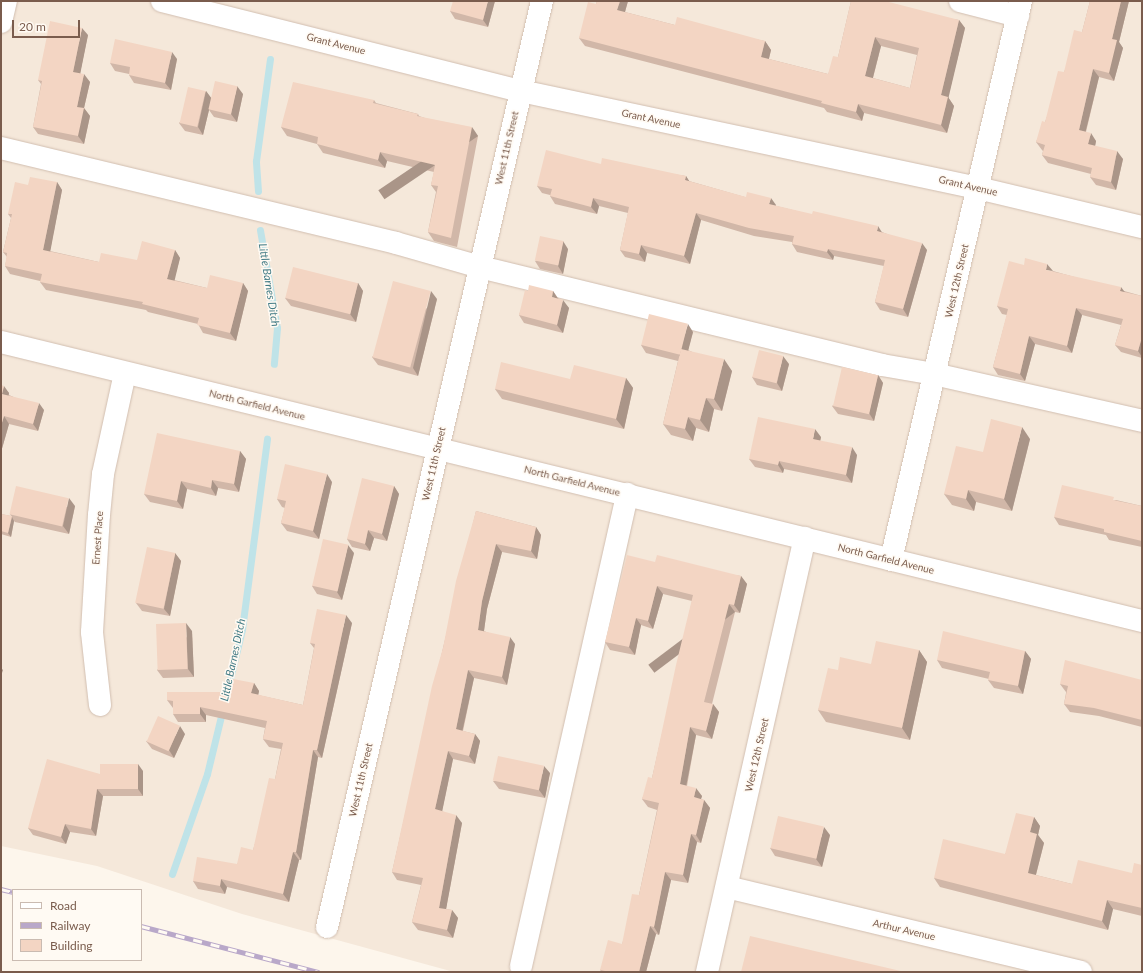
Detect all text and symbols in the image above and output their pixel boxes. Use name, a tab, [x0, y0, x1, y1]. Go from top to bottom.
scale bar	[14, 12, 82, 38]
text: 20 m	[19, 19, 46, 34]
street label: Grant Avenue	[305, 31, 367, 57]
street label: Grant Avenue	[620, 107, 682, 131]
street label: West 11th Street	[493, 110, 521, 186]
street label: Grant Avenue	[937, 173, 999, 199]
water label: Little Barnes Ditch	[256, 242, 282, 328]
street label: West 12th Street	[943, 243, 971, 319]
street label: North Garfield Avenue	[208, 387, 306, 423]
street label: West 11th Street	[420, 426, 448, 502]
street label: North Garfield Avenue	[523, 463, 621, 499]
street label: Ernest Place	[90, 511, 106, 565]
street label: North Garfield Avenue	[837, 541, 935, 577]
water label: Little Barnes Ditch	[218, 618, 248, 702]
street label: West 12th Street	[743, 717, 771, 793]
street label: West 11th Street	[347, 742, 375, 818]
legend	[12, 889, 142, 961]
text: Road	[50, 898, 77, 913]
street label: Arthur Avenue	[871, 917, 937, 943]
text: Railway	[50, 918, 90, 933]
text: Building	[50, 938, 93, 953]

